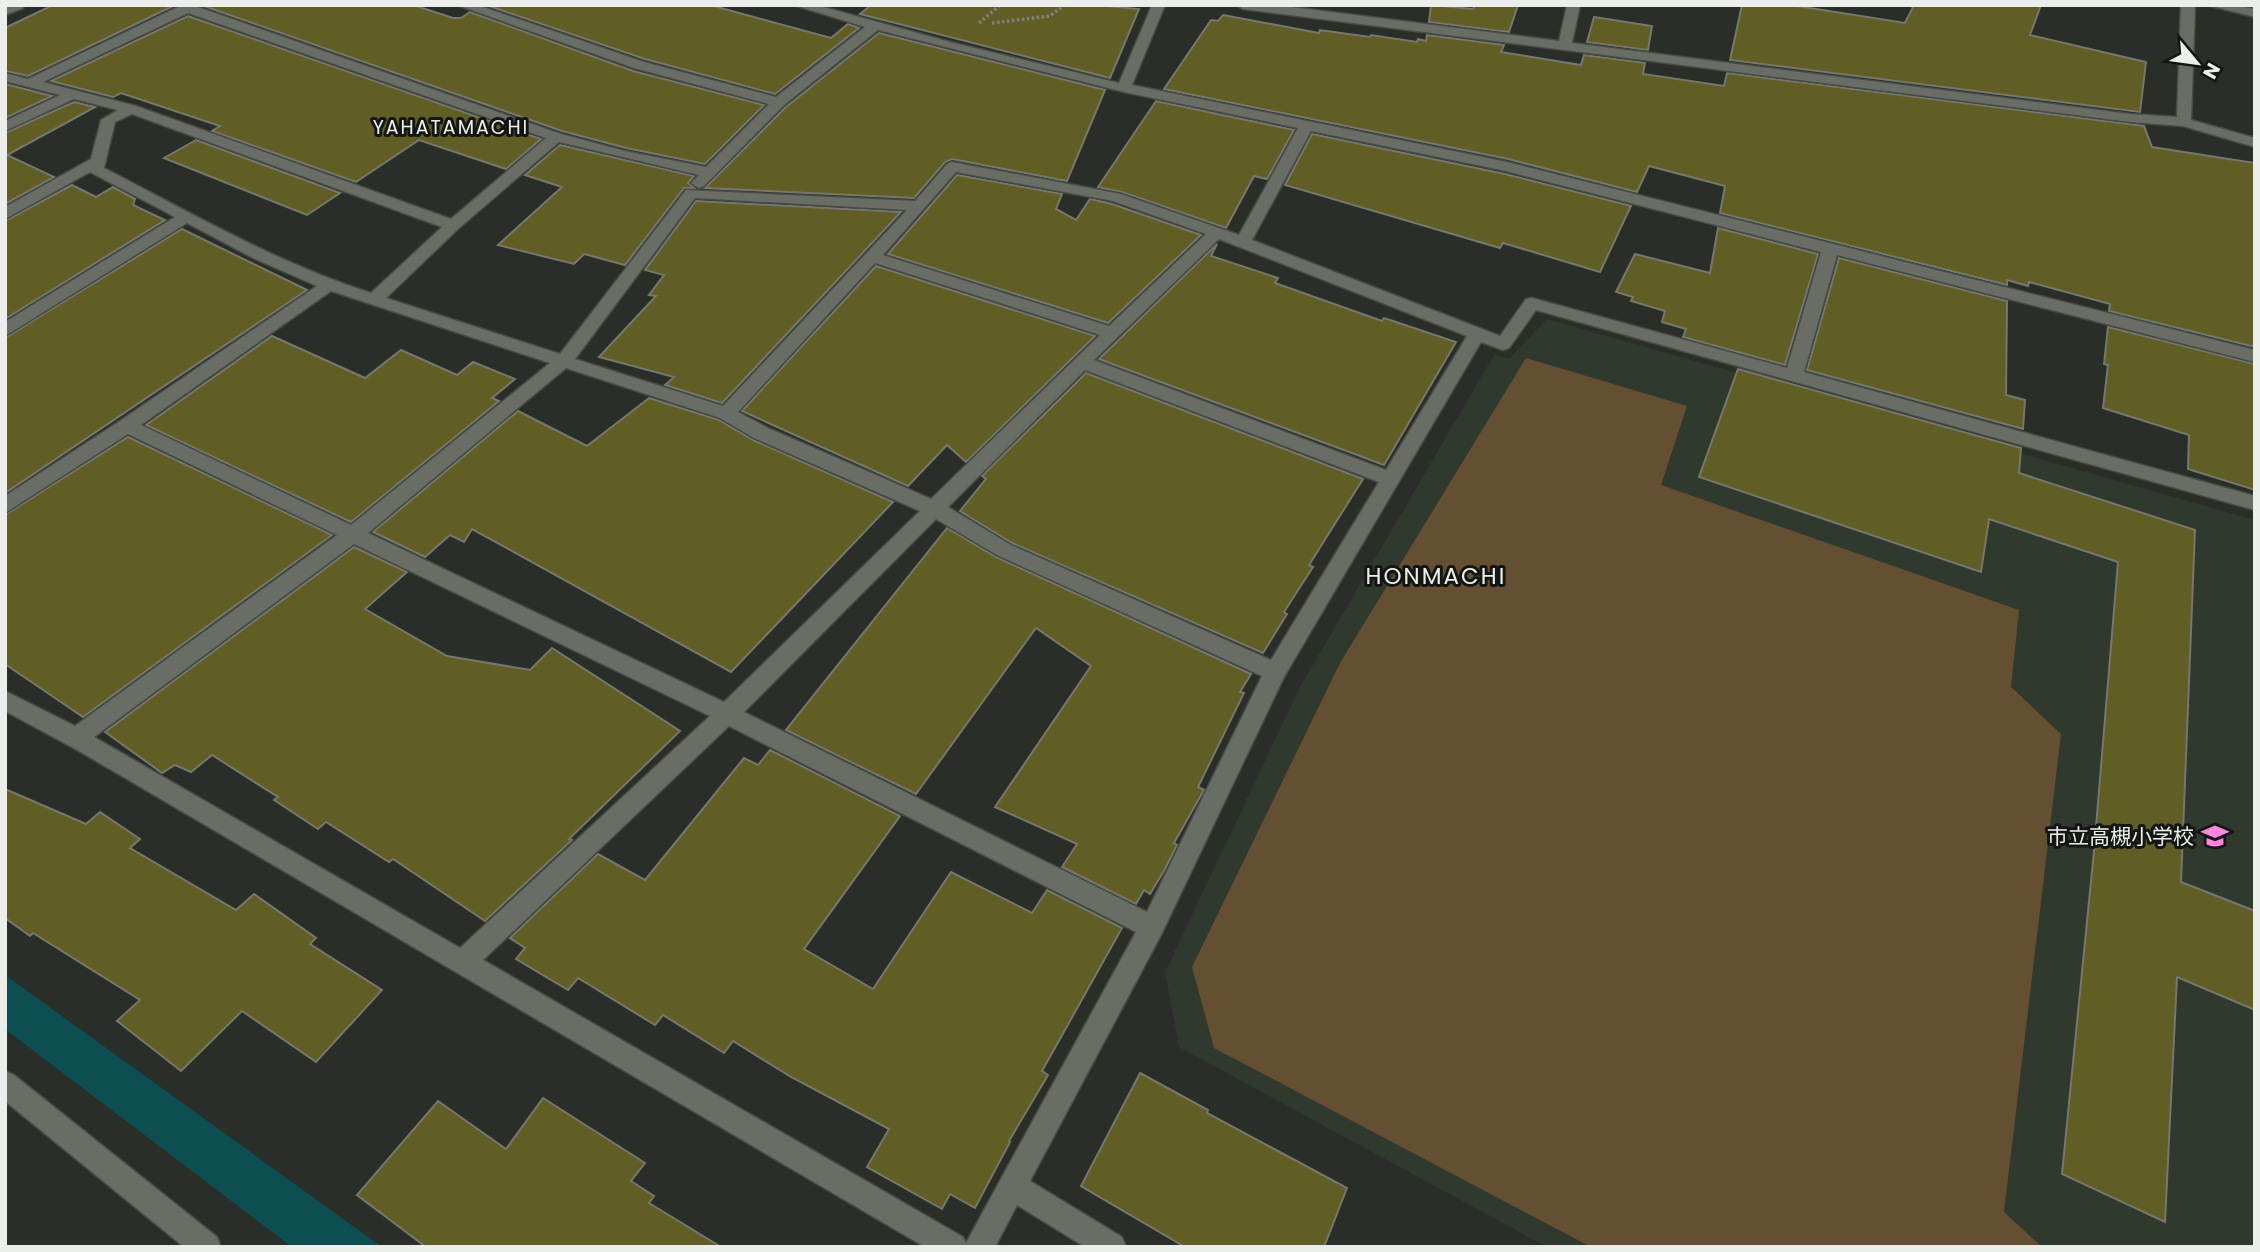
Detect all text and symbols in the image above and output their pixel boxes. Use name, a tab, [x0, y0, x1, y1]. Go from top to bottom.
north arrow	[2162, 28, 2232, 98]
text: N	[2196, 58, 2227, 84]
district label: YAHATAMACHI	[373, 114, 529, 141]
district label: HONMACHI	[1366, 560, 1506, 592]
school or university icon: 市立高槻小学校	[2200, 821, 2230, 851]
place label: 市立高槻小学校	[2047, 822, 2194, 851]

